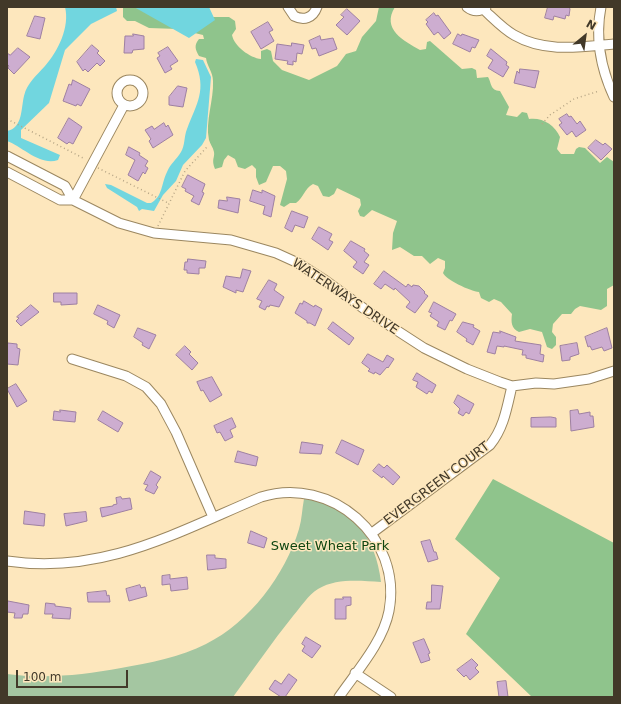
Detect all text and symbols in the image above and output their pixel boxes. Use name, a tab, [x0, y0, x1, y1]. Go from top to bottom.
north arrow	[565, 16, 605, 56]
text: N	[584, 17, 598, 33]
street label: WATERWAYS DRIVE	[289, 256, 401, 338]
street label: EVERGREEN COURT	[381, 439, 493, 529]
park label: Sweet Wheat Park	[271, 539, 389, 555]
scale bar	[18, 662, 130, 688]
text: 100 m	[23, 670, 61, 684]

